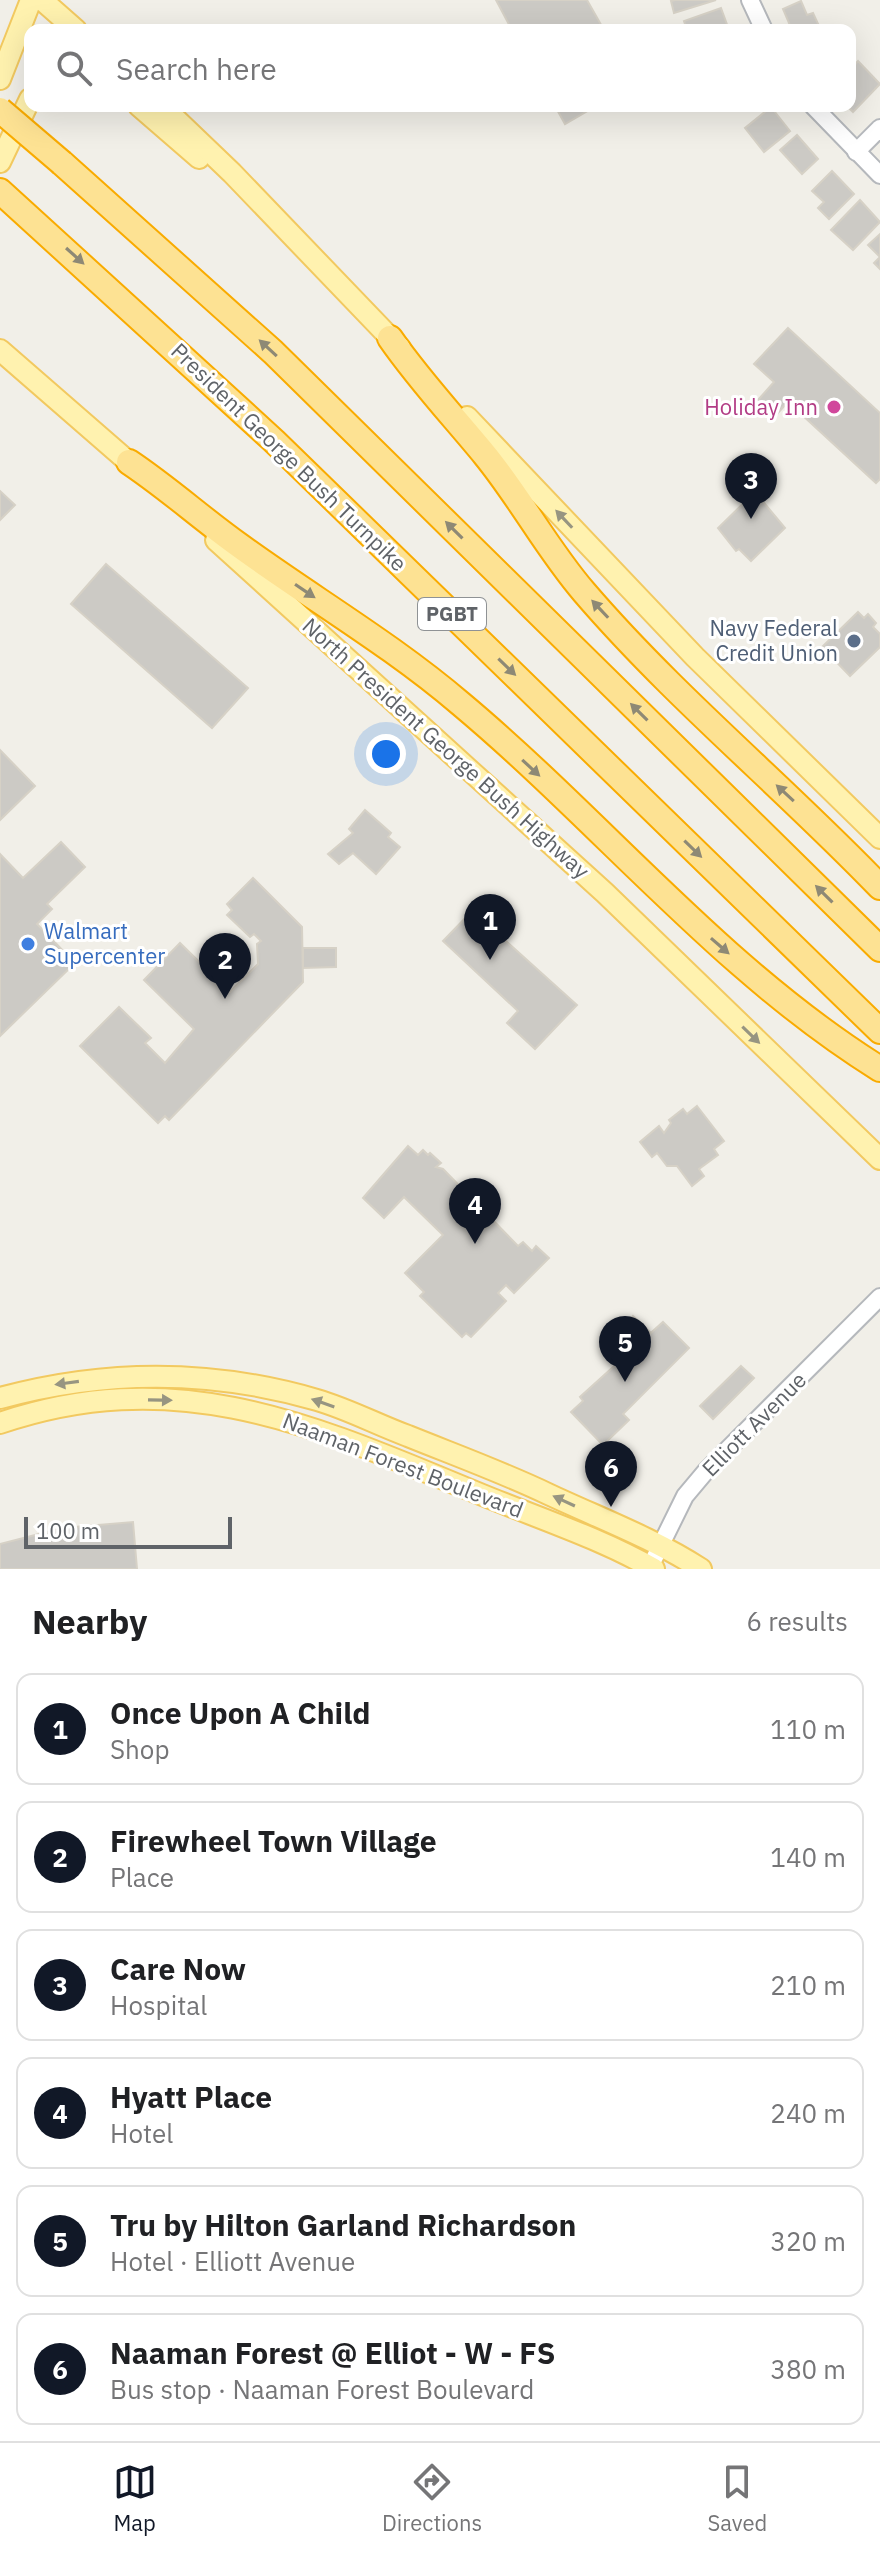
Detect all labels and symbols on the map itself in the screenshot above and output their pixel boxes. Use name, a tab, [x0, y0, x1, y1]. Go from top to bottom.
one-way arrow	[65, 247, 84, 265]
street label: President George Bush Turnpike	[165, 336, 413, 577]
one-way arrow	[259, 339, 278, 357]
place label: Holiday Inn	[704, 392, 818, 421]
marker: Holiday Inn	[825, 398, 843, 416]
pin: 3	[725, 453, 777, 519]
one-way arrow	[555, 509, 573, 528]
one-way arrow	[445, 521, 464, 539]
one-way arrow	[294, 583, 315, 598]
road number: PGBT	[418, 598, 486, 630]
one-way arrow	[592, 600, 610, 619]
street label: North President George Bush Highway	[297, 611, 596, 884]
place label: Navy Federal Credit Union	[709, 613, 838, 667]
marker: Navy Federal Credit Union	[845, 632, 863, 650]
one-way arrow	[497, 657, 516, 676]
one-way arrow	[630, 703, 649, 722]
your location	[366, 734, 406, 774]
one-way arrow	[521, 759, 540, 777]
one-way arrow	[775, 784, 794, 802]
one-way arrow	[683, 839, 702, 857]
one-way arrow	[815, 885, 834, 904]
pin: 1	[464, 894, 516, 960]
place label: Walmart Supercenter	[44, 916, 165, 970]
pin: 2	[199, 933, 251, 999]
marker: Walmart Supercenter	[19, 935, 37, 953]
one-way arrow	[711, 937, 730, 955]
one-way arrow	[741, 1025, 760, 1043]
pin: 4	[449, 1178, 501, 1244]
pin: 5	[599, 1316, 651, 1382]
street label: Elliott Avenue	[695, 1365, 812, 1482]
one-way arrow	[54, 1377, 79, 1390]
one-way arrow	[148, 1394, 173, 1406]
one-way arrow	[311, 1397, 335, 1409]
street label: Naaman Forest Boulevard	[279, 1405, 528, 1524]
pin: 6	[585, 1441, 637, 1507]
one-way arrow	[552, 1494, 575, 1508]
scale bar	[24, 1513, 232, 1549]

